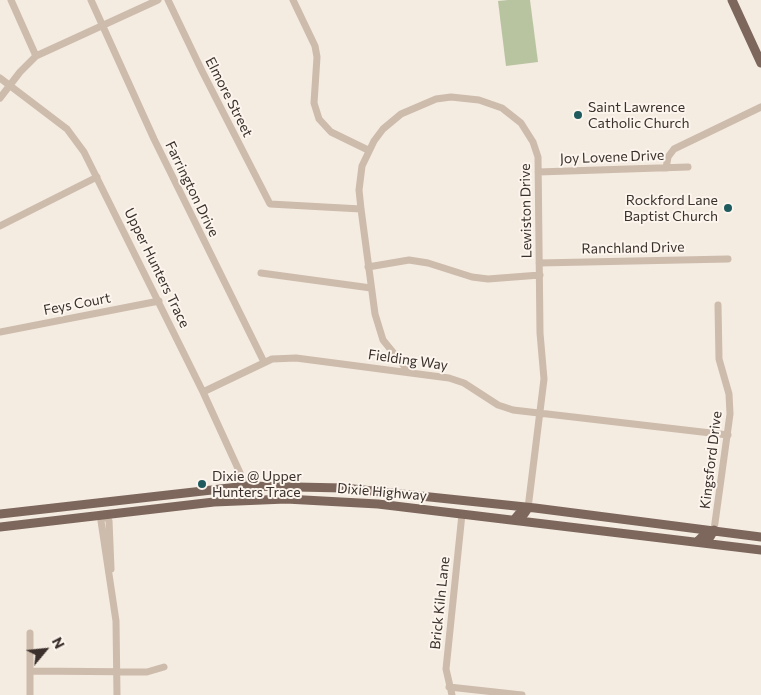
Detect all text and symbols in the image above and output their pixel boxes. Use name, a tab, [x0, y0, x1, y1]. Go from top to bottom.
street label: Elmore Street	[202, 54, 256, 140]
place label: Saint Lawrence Catholic Church	[588, 99, 690, 132]
marker: Saint Lawrence Catholic Church	[572, 109, 584, 121]
street label: Farrington Drive	[162, 139, 222, 239]
street label: Joy Lovene Drive	[560, 147, 664, 167]
street label: Lewiston Drive	[517, 163, 535, 259]
place label: Rockford Lane Baptist Church	[624, 192, 718, 224]
marker: Rockford Lane Baptist Church	[722, 202, 734, 214]
street label: Upper Hunters Trace	[121, 205, 193, 331]
street label: Ranchland Drive	[581, 239, 685, 257]
street label: Feys Court	[42, 289, 112, 319]
street label: Fielding Way	[367, 346, 449, 374]
street label: Kingsford Drive	[697, 410, 725, 510]
place label: Dixie @ Upper Hunters Trace	[212, 468, 302, 501]
marker: Dixie @ Upper Hunters Trace	[196, 478, 208, 490]
street label: Dixie Highway	[336, 480, 428, 504]
street label: Brick Kiln Lane	[427, 556, 453, 650]
north arrow	[20, 625, 70, 675]
text: N	[49, 634, 69, 651]

